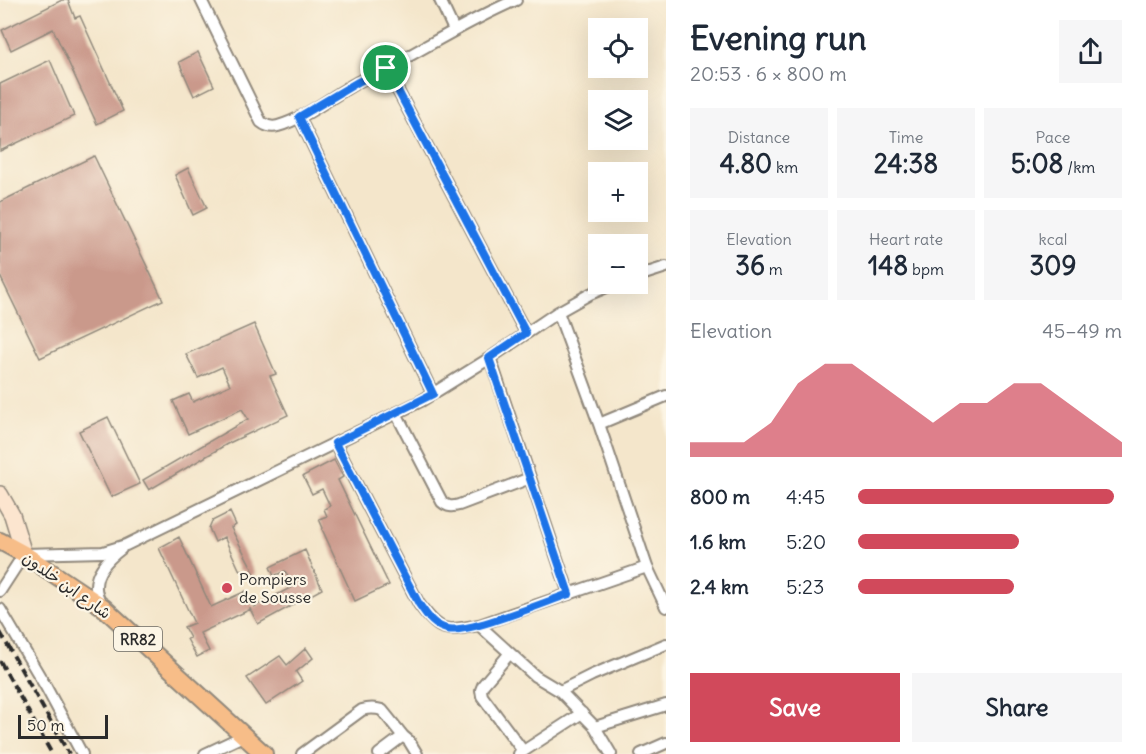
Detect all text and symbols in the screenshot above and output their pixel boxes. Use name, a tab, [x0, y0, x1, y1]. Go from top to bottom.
text: Evening run	[690, 17, 866, 59]
map controls	[588, 18, 648, 294]
button: locate	[588, 18, 648, 78]
button: share	[1059, 20, 1122, 83]
pin	[360, 42, 411, 93]
icon: arrive	[369, 51, 402, 84]
text: 20:53 · 6 × 800 m	[690, 61, 847, 86]
button: layers	[588, 90, 648, 150]
text: Distance	[728, 127, 790, 147]
text: Time	[889, 127, 923, 147]
text: Pace	[1036, 127, 1070, 147]
text: 4.80	[720, 147, 772, 180]
text: 24:38	[874, 147, 938, 180]
text: 5:08	[1011, 147, 1064, 180]
text: km	[772, 157, 798, 177]
text: /km	[1064, 157, 1095, 177]
button: +	[588, 162, 648, 222]
text: Elevation	[726, 229, 792, 249]
text: Heart rate	[869, 229, 943, 249]
text: kcal	[1039, 229, 1067, 249]
button: −	[588, 234, 648, 294]
text: 36	[735, 249, 765, 282]
text: 148	[868, 249, 908, 282]
text: 309	[1030, 249, 1076, 282]
text: m	[765, 259, 783, 279]
text: bpm	[908, 259, 944, 279]
text: Elevation	[690, 318, 772, 343]
text: 45–49 m	[1042, 318, 1122, 343]
text: 800 m	[690, 484, 750, 509]
text: 4:45	[786, 484, 825, 509]
text: 1.6 km	[690, 529, 746, 554]
text: 5:20	[786, 529, 826, 554]
street label: شارع ابن خلدون	[18, 547, 115, 624]
place label: Pompiers de Sousse	[239, 569, 311, 607]
text: 2.4 km	[690, 574, 749, 599]
text: 5:23	[786, 574, 824, 599]
marker: Pompiers de Sousse	[220, 581, 234, 595]
road number: RR82	[114, 627, 162, 651]
button: Save	[690, 673, 900, 742]
button: Share	[912, 673, 1122, 742]
scale bar	[18, 712, 108, 740]
text: 50 m	[27, 715, 65, 735]

